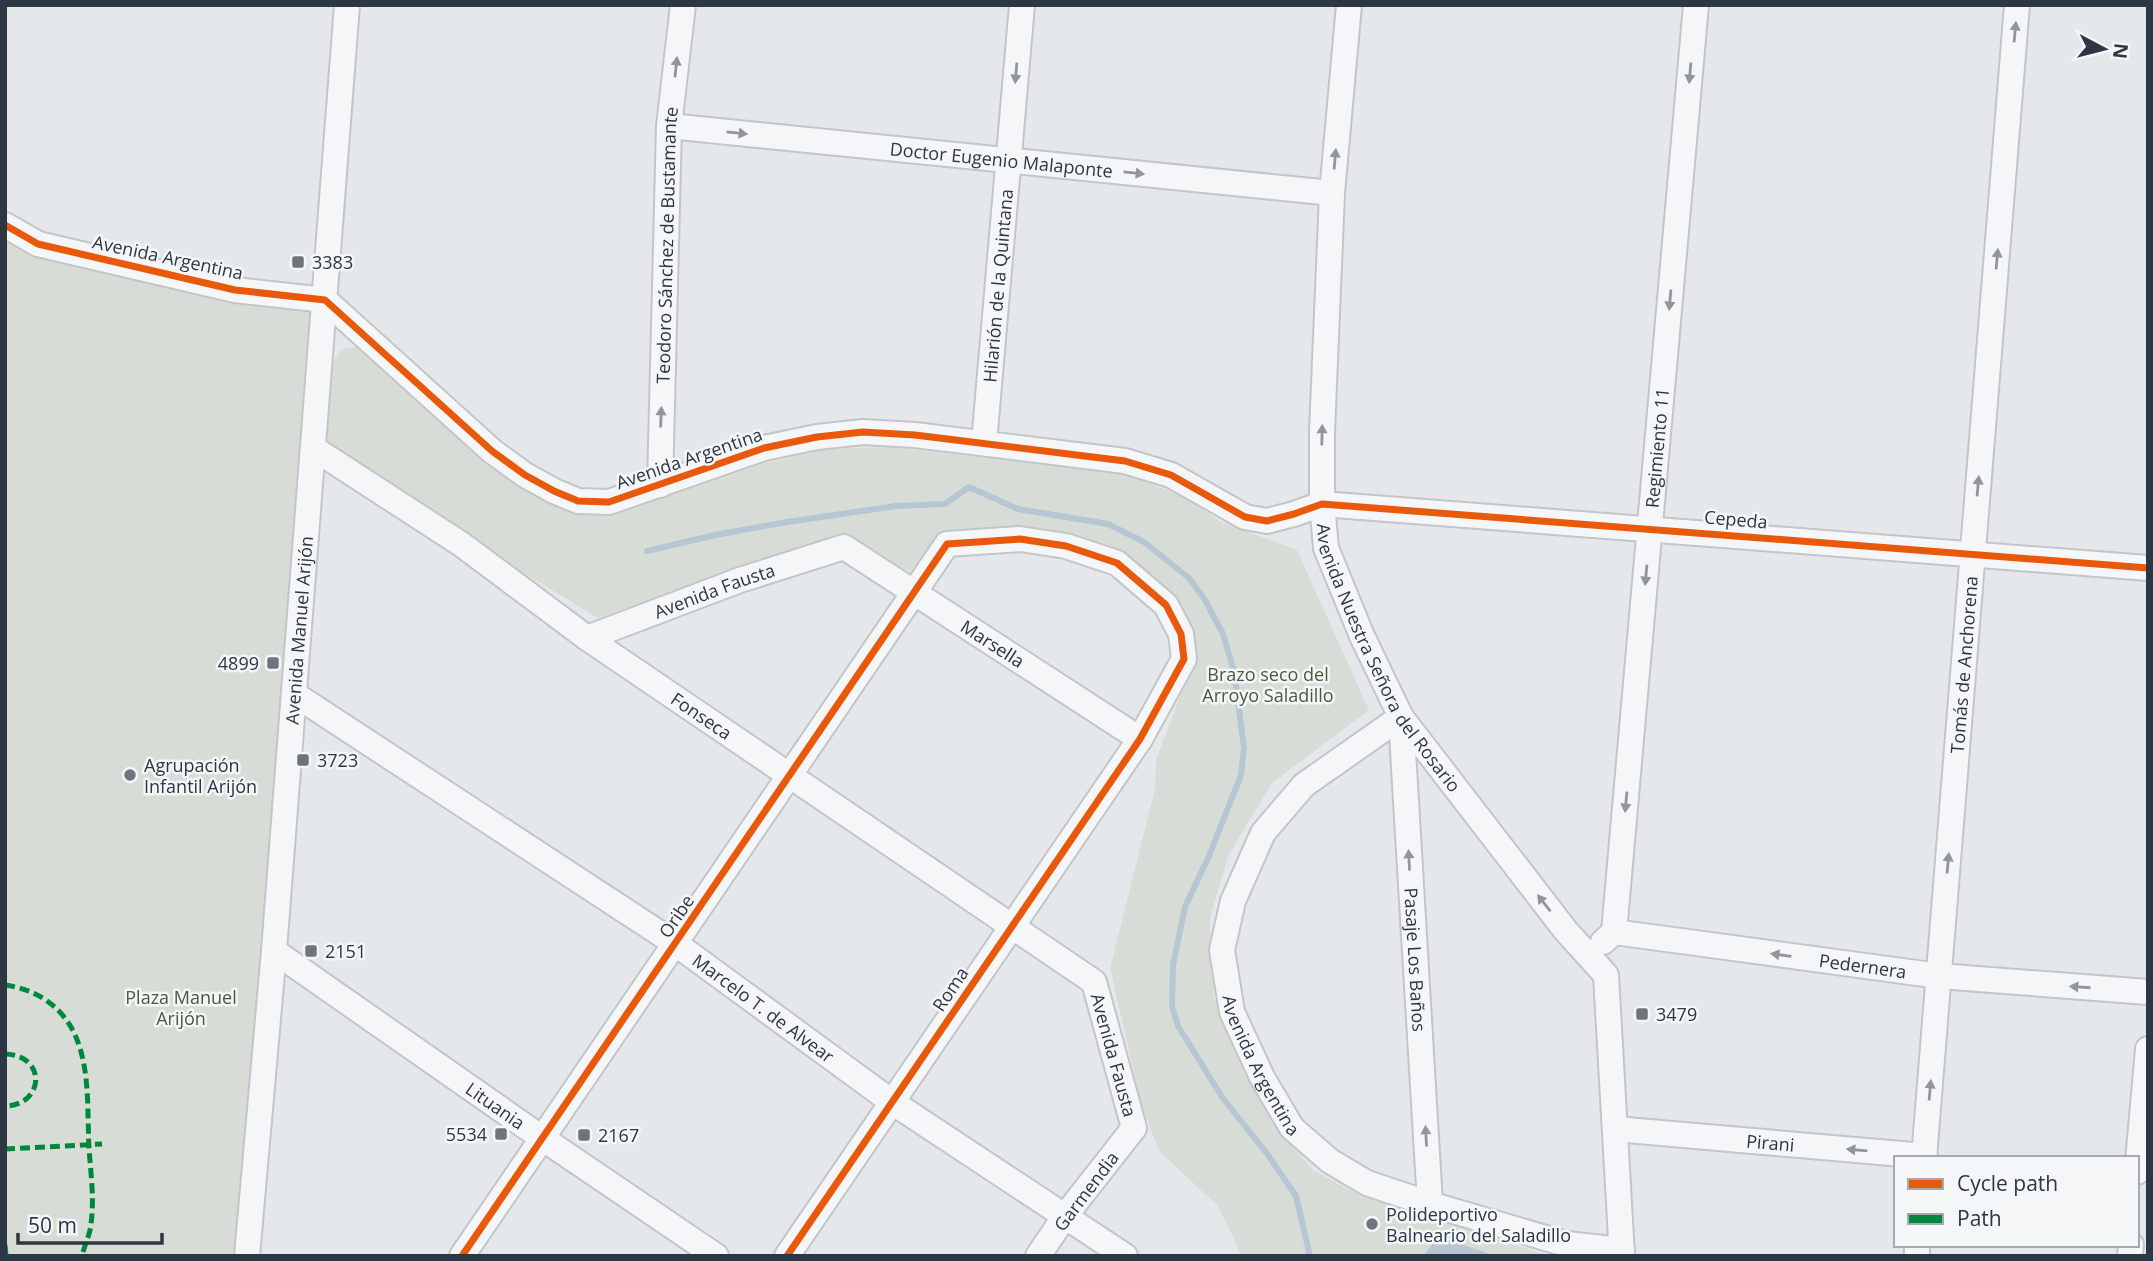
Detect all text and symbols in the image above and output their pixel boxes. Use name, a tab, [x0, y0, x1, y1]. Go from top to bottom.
north arrow	[2069, 14, 2139, 84]
one-way arrow	[2010, 21, 2021, 43]
text: N	[2107, 42, 2135, 60]
one-way arrow	[671, 56, 682, 78]
one-way arrow	[1010, 62, 1021, 84]
one-way arrow	[1685, 62, 1696, 84]
street label: Teodoro Sánchez de Bustamante	[651, 105, 683, 384]
one-way arrow	[727, 127, 749, 138]
street label: Doctor Eugenio Malaponte	[889, 136, 1114, 183]
one-way arrow	[1330, 148, 1341, 170]
one-way arrow	[1124, 167, 1146, 178]
street label: Hilarión de la Quintana	[977, 188, 1018, 383]
street label: Avenida Argentina	[90, 229, 246, 285]
one-way arrow	[1992, 248, 2003, 270]
place label: 3383	[312, 250, 353, 274]
marker: 3383	[290, 254, 306, 270]
one-way arrow	[1664, 289, 1675, 311]
street label: Regimiento 11	[1640, 387, 1674, 509]
one-way arrow	[656, 406, 667, 428]
street label: Avenida Argentina	[613, 422, 765, 494]
one-way arrow	[1316, 424, 1328, 446]
one-way arrow	[1973, 475, 1984, 497]
street label: Cepeda	[1703, 504, 1769, 534]
street label: Avenida Nuestra Señora del Rosario	[1312, 522, 1466, 797]
street label: Avenida Manuel Arijón	[280, 535, 318, 725]
street label: Avenida Fausta	[650, 558, 778, 624]
one-way arrow	[1640, 564, 1651, 586]
street label: Tomás de Anchorena	[1945, 575, 1983, 754]
street label: Marsella	[956, 614, 1029, 673]
place label: 4899	[218, 651, 259, 675]
marker: 4899	[265, 655, 281, 671]
park label: Brazo seco del Arroyo Saladillo	[1202, 662, 1334, 707]
street label: Fonseca	[666, 687, 737, 745]
place label: 3723	[317, 748, 358, 772]
marker: 3723	[295, 752, 311, 768]
place label: Agrupación Infantil Arijón	[144, 753, 257, 798]
marker: Agrupación Infantil Arijón	[122, 767, 138, 783]
one-way arrow	[1620, 791, 1631, 813]
one-way arrow	[1404, 849, 1415, 871]
one-way arrow	[1943, 852, 1954, 874]
street label: Pasaje Los Baños	[1399, 887, 1432, 1032]
street label: Oribe	[653, 890, 699, 942]
one-way arrow	[1537, 894, 1552, 912]
place label: 2151	[325, 939, 366, 963]
marker: 2151	[303, 943, 319, 959]
street label: Marcelo T. de Alvear	[688, 948, 840, 1068]
street label: Pedernera	[1818, 948, 1908, 983]
one-way arrow	[1769, 949, 1791, 960]
street label: Roma	[926, 962, 974, 1016]
one-way arrow	[2068, 981, 2090, 992]
park label: Plaza Manuel Arijón	[125, 985, 237, 1030]
street label: Avenida Fausta	[1086, 991, 1142, 1120]
street label: Avenida Argentina	[1217, 994, 1304, 1141]
place label: 3479	[1656, 1002, 1697, 1026]
marker: 3479	[1634, 1006, 1650, 1022]
street label: Lituania	[461, 1076, 530, 1135]
one-way arrow	[1925, 1079, 1936, 1101]
place label: 5534	[446, 1122, 487, 1146]
place label: 2167	[598, 1123, 639, 1147]
one-way arrow	[1420, 1125, 1431, 1147]
marker: 5534	[493, 1126, 509, 1142]
marker: 2167	[576, 1127, 592, 1143]
street label: Pirani	[1745, 1128, 1796, 1157]
one-way arrow	[1845, 1144, 1867, 1155]
street label: Garmendia	[1048, 1146, 1124, 1236]
legend	[1894, 1156, 2139, 1247]
text: Cycle path	[1957, 1169, 2058, 1197]
scale bar	[18, 1202, 161, 1246]
place label: Polideportivo Balneario del Saladillo	[1386, 1202, 1571, 1247]
text: Path	[1957, 1204, 2002, 1232]
text: 50 m	[28, 1211, 77, 1239]
marker: Polideportivo Balneario del Saladillo	[1364, 1216, 1380, 1232]

